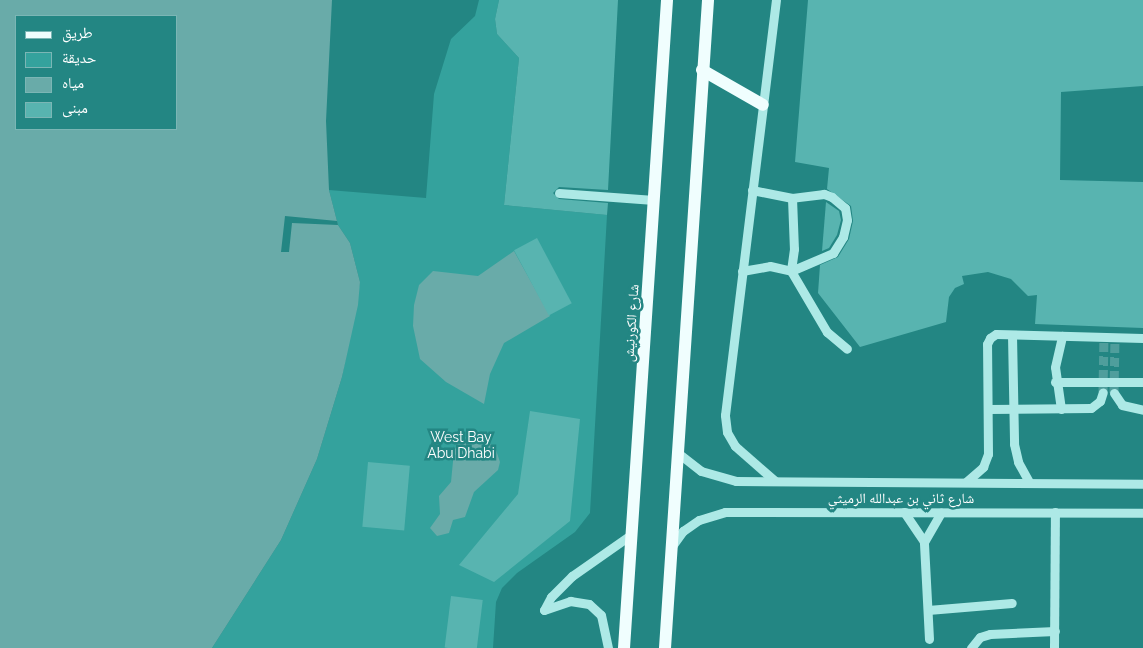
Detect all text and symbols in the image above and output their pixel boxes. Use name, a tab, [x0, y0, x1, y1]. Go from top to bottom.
legend	[15, 15, 178, 130]
text: طريق	[62, 24, 93, 42]
text: حديقة	[62, 49, 96, 67]
text: مياه	[62, 74, 84, 92]
text: مبنى	[62, 99, 88, 117]
street label: شارع الكورنيش	[620, 284, 642, 362]
park label: West Bay Abu Dhabi	[427, 429, 495, 462]
street label: شارع ثاني بن عبدالله الرميثي	[828, 490, 974, 506]

